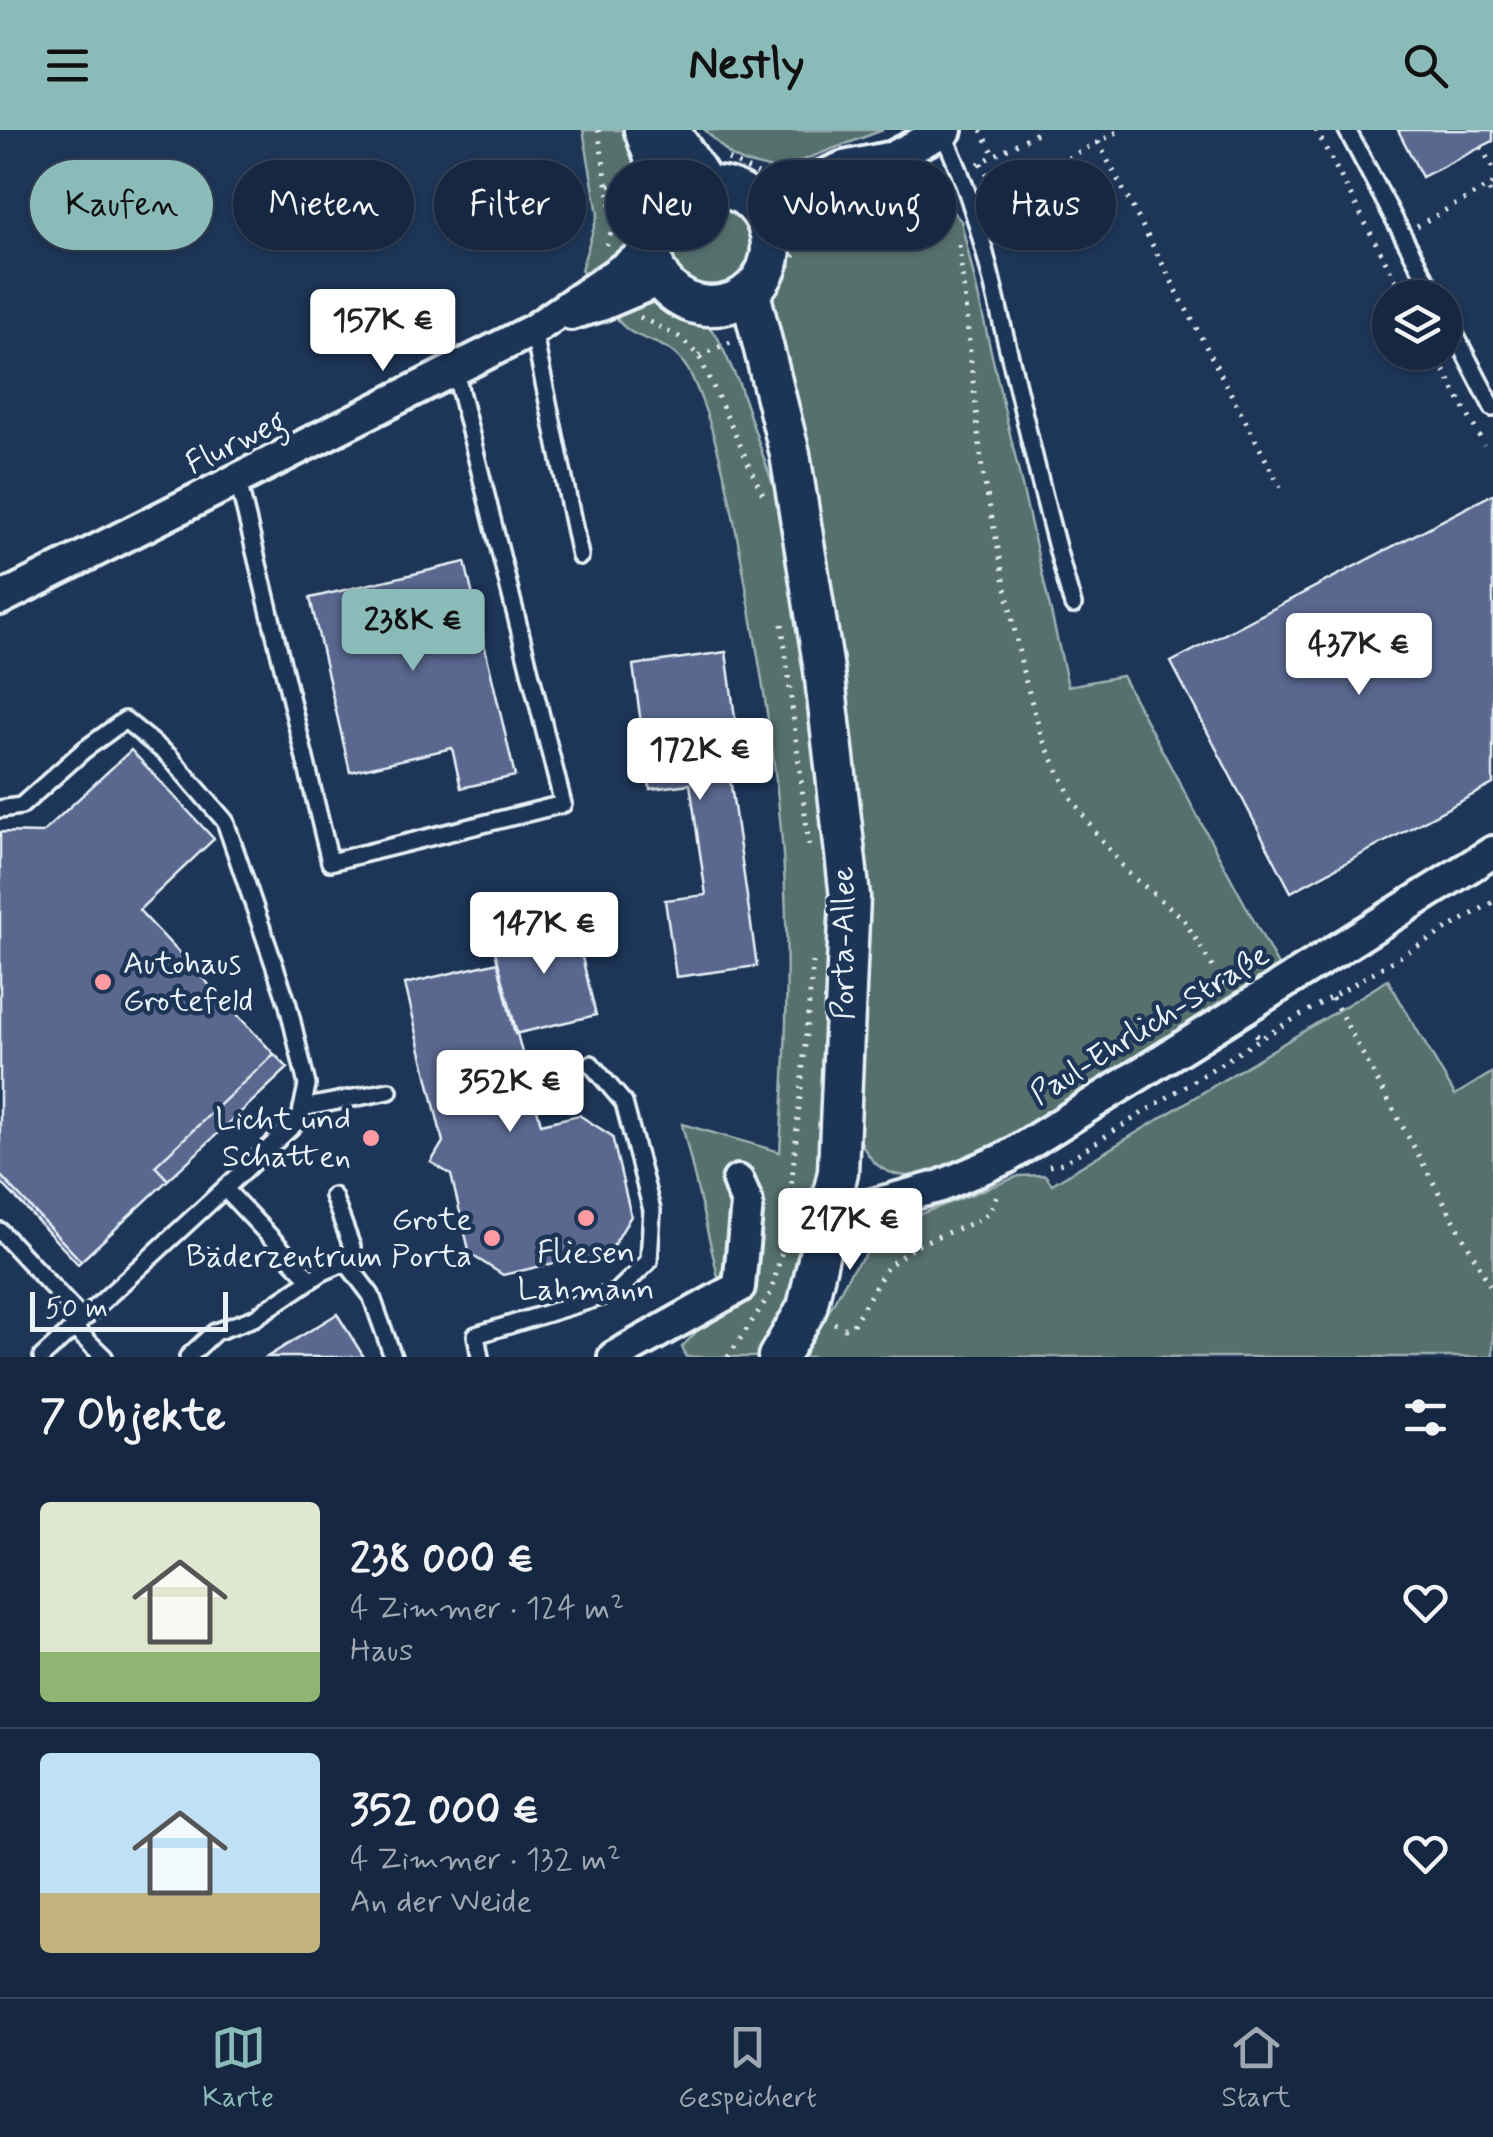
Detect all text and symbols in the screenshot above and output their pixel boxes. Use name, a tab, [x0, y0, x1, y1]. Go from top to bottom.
text: Nestly	[688, 36, 805, 95]
icon: menu	[40, 38, 95, 93]
icon: search	[1398, 38, 1453, 93]
chip: Kaufen	[30, 160, 213, 250]
chip: Mieten	[233, 160, 414, 250]
chip: Filter	[434, 160, 586, 250]
chip: Neu	[606, 160, 728, 250]
chip: Wohnung	[748, 160, 956, 250]
chip: Haus	[976, 160, 1116, 250]
map controls	[1372, 280, 1462, 370]
button: layers	[1372, 280, 1462, 370]
pin: 157K €	[302, 289, 464, 374]
text: 157K €	[332, 300, 434, 342]
street label: Flurweg	[179, 401, 294, 488]
pin: 238K €	[332, 589, 494, 674]
text: 238K €	[364, 600, 462, 642]
pin: 437K €	[1278, 613, 1440, 698]
text: 437K €	[1308, 624, 1410, 666]
pin: 172K €	[619, 718, 781, 803]
text: 172K €	[649, 729, 751, 771]
street label: Porta-Allee	[823, 866, 865, 1020]
pin: 147K €	[463, 892, 625, 977]
text: 147K €	[492, 903, 596, 945]
street label: Paul-Ehrlich-Straße	[1023, 934, 1277, 1116]
place label: Autohaus Grotefeld	[123, 943, 253, 1022]
marker: Autohaus Grotefeld	[92, 971, 114, 993]
pin: 352K €	[429, 1050, 591, 1135]
text: 352K €	[459, 1061, 561, 1103]
place label: Licht und Schatten	[215, 1099, 351, 1178]
marker: Licht und Schatten	[360, 1127, 382, 1149]
pin: 217K €	[769, 1188, 931, 1273]
place label: Grote Bäderzentrum Porta	[186, 1199, 472, 1278]
text: 217K €	[800, 1199, 900, 1241]
marker: Fliesen Lahmann	[575, 1207, 597, 1229]
marker: Grote Bäderzentrum Porta	[481, 1227, 503, 1249]
place label: Fliesen Lahmann	[517, 1232, 655, 1311]
scale bar	[30, 1287, 228, 1332]
text: 50 m	[45, 1291, 108, 1328]
text: 7 Objekte	[40, 1390, 226, 1445]
icon: filters	[1398, 1390, 1453, 1445]
text: 238 000 €	[350, 1533, 534, 1588]
icon: home	[120, 1542, 240, 1662]
icon: heart	[1398, 1575, 1453, 1630]
text: 4 Zimmer · 124 m²	[350, 1588, 624, 1630]
text: Haus	[350, 1630, 413, 1672]
text: 352 000 €	[350, 1784, 539, 1839]
icon: home	[120, 1793, 240, 1913]
icon: heart	[1398, 1826, 1453, 1881]
text: 4 Zimmer · 132 m²	[350, 1839, 621, 1881]
text: An der Weide	[350, 1881, 532, 1923]
tab: Karte	[202, 2020, 274, 2117]
tab: Gespeichert	[678, 2020, 817, 2117]
tab: Start	[1221, 2020, 1291, 2117]

